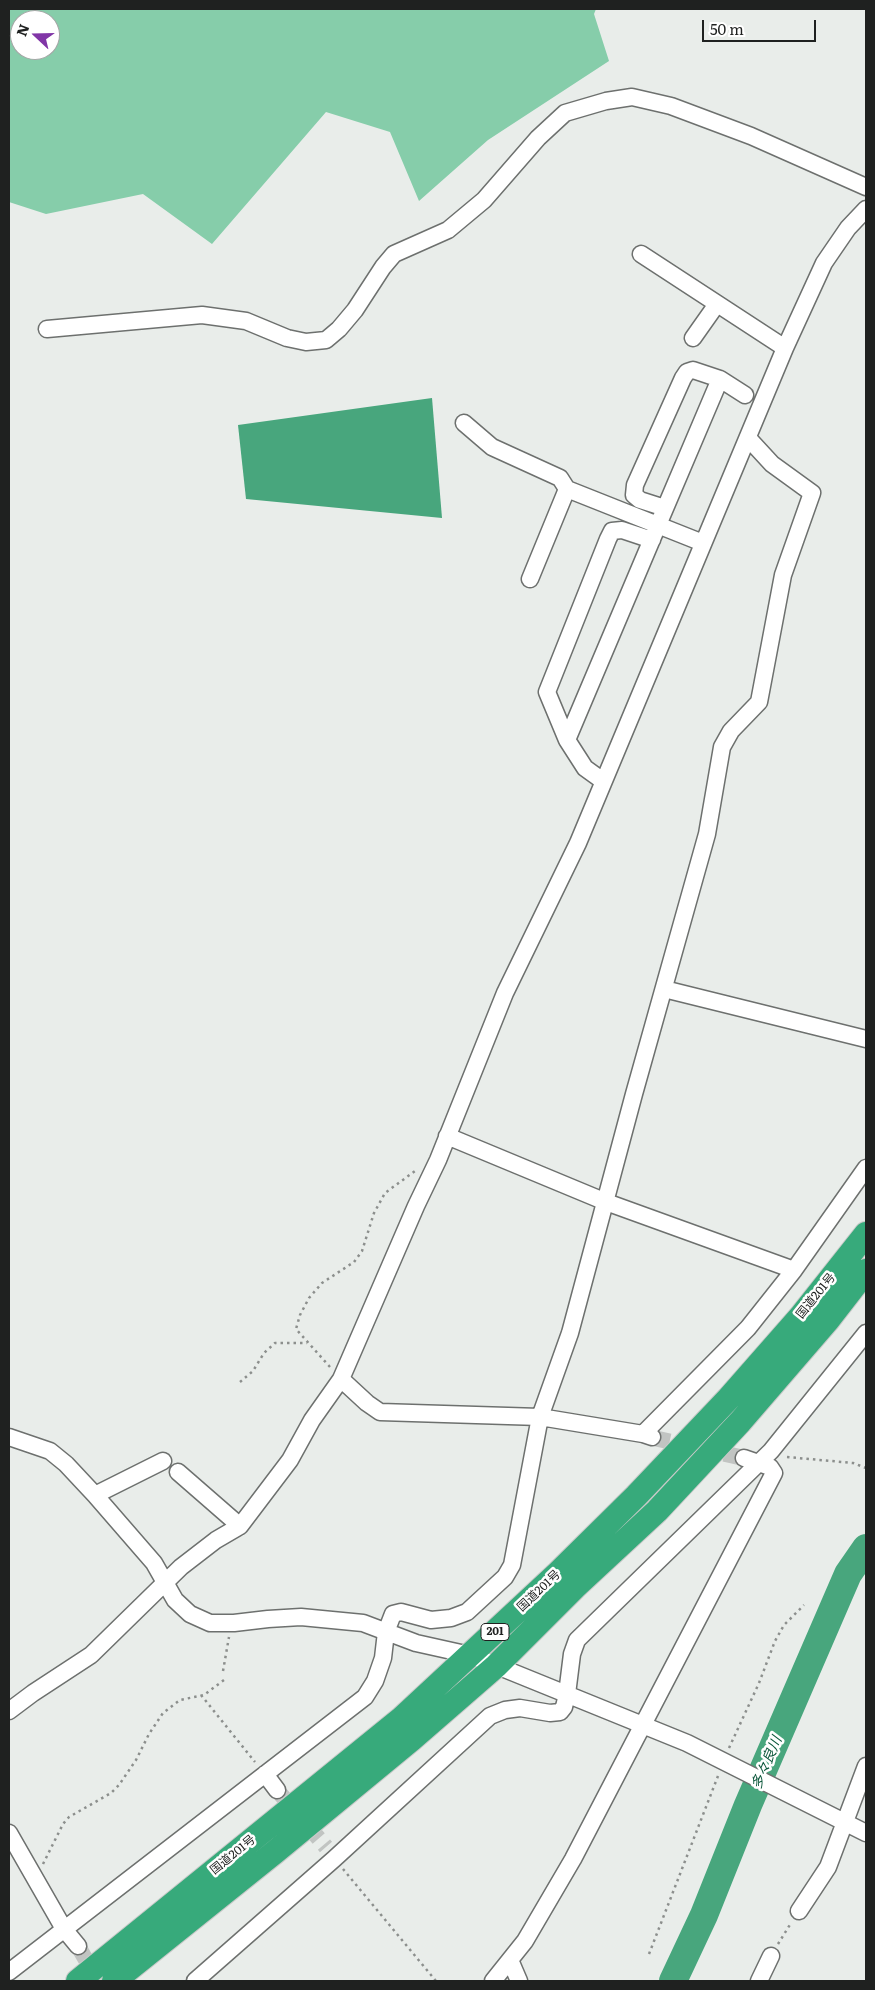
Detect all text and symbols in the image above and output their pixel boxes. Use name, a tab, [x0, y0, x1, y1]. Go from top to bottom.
north arrow	[10, 10, 60, 60]
scale bar	[705, 10, 819, 42]
text: 50 m	[710, 17, 744, 40]
text: N	[10, 21, 33, 39]
street label: 国道201号	[793, 1271, 839, 1321]
street label: 国道201号	[514, 1567, 564, 1615]
road number: 201	[481, 1624, 509, 1640]
water label: 多々良川	[748, 1734, 786, 1792]
street label: 国道201号	[208, 1832, 258, 1878]

